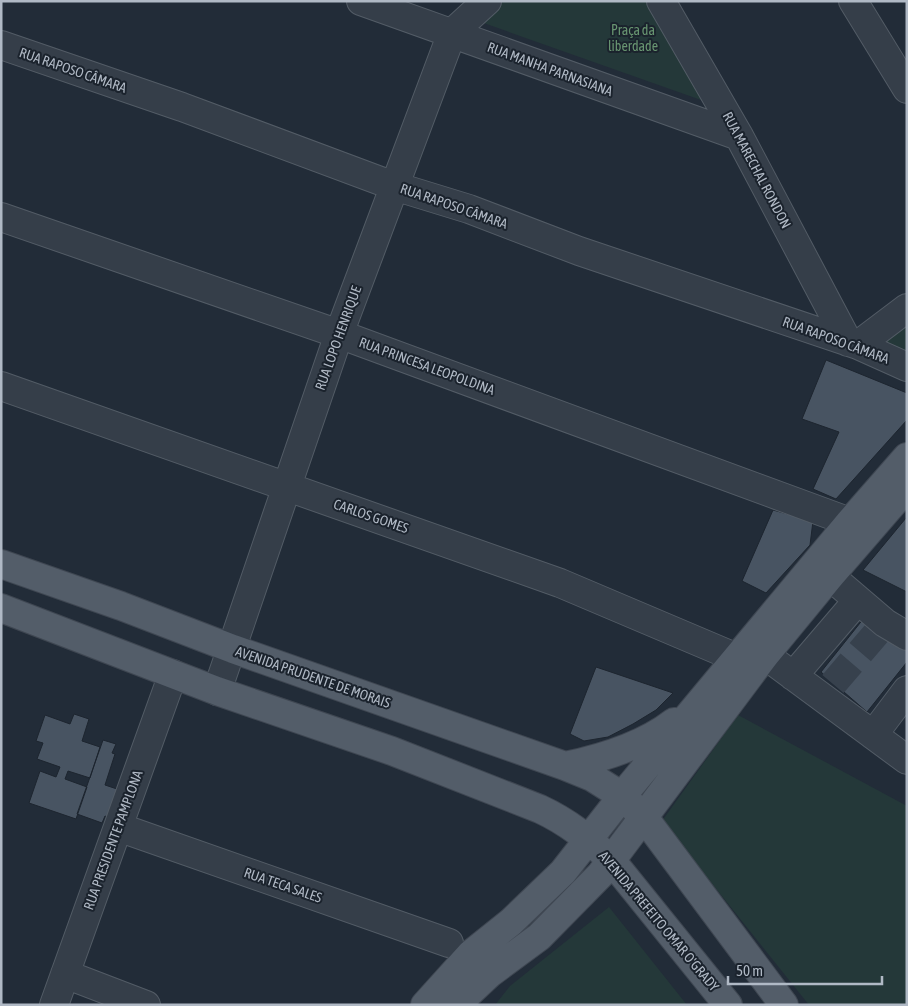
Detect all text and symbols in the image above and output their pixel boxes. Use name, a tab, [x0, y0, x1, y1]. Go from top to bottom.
park label: Praça da liberdade	[608, 22, 658, 54]
street label: RUA MANHA PARNASIANA	[485, 39, 615, 99]
street label: RUA RAPOSO CÂMARA	[17, 44, 129, 96]
street label: RUA MARECHAL RONDON	[720, 109, 794, 231]
street label: RUA RAPOSO CÂMARA	[398, 180, 510, 232]
street label: RUA LOPO HENRIQUE	[312, 284, 364, 392]
street label: RUA RAPOSO CÂMARA	[781, 313, 892, 367]
street label: RUA PRINCESA LEOPOLDINA	[357, 334, 497, 398]
street label: CARLOS GOMES	[331, 496, 411, 536]
street label: AVENIDA PRUDENTE DE MORAIS	[233, 643, 393, 711]
street label: RUA PRESIDENTE PAMPLONA	[80, 768, 146, 912]
street label: AVENIDA PREFEITO OMAR O'GRADY	[596, 848, 723, 995]
street label: RUA TECA SALES	[242, 864, 324, 906]
scale bar	[728, 954, 882, 986]
text: 50 m	[736, 962, 763, 979]

